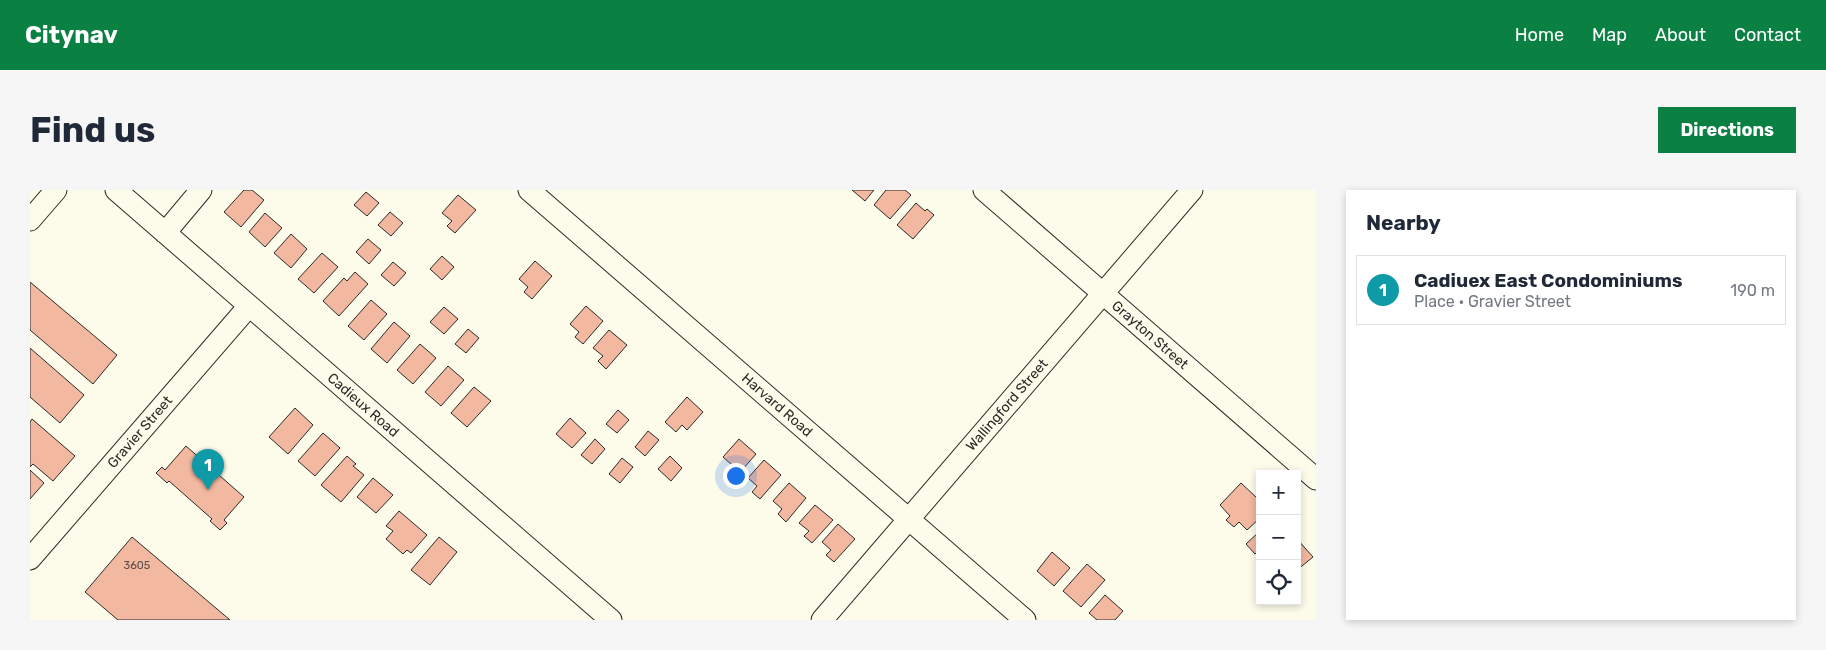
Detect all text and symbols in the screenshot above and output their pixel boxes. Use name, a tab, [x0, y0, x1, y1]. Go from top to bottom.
text: Citynav	[25, 21, 118, 49]
text: Home	[1515, 24, 1564, 46]
text: Map	[1592, 24, 1627, 46]
text: About	[1655, 24, 1706, 46]
text: Contact	[1734, 24, 1801, 46]
button: Directions	[1658, 107, 1796, 153]
text: Find us	[30, 109, 155, 151]
text: Nearby	[1366, 210, 1441, 235]
text: Cadiuex East Condominiums	[1414, 269, 1682, 292]
text: 1	[1379, 281, 1387, 300]
text: 190 m	[1730, 281, 1775, 300]
text: Place · Gravier Street	[1414, 292, 1571, 311]
street label: Grayton Street	[1108, 297, 1192, 373]
street label: Wallingford Street	[962, 355, 1052, 454]
street label: Cadieux Road	[324, 369, 402, 441]
street label: Harvard Road	[738, 370, 816, 440]
street label: Gravier Street	[104, 392, 176, 472]
pin: 1	[192, 449, 224, 490]
your location	[723, 463, 749, 489]
map controls	[1256, 470, 1301, 605]
button: +	[1256, 470, 1301, 515]
button: −	[1256, 515, 1301, 560]
house number: 3605	[124, 559, 151, 572]
button: locate	[1256, 560, 1301, 605]

